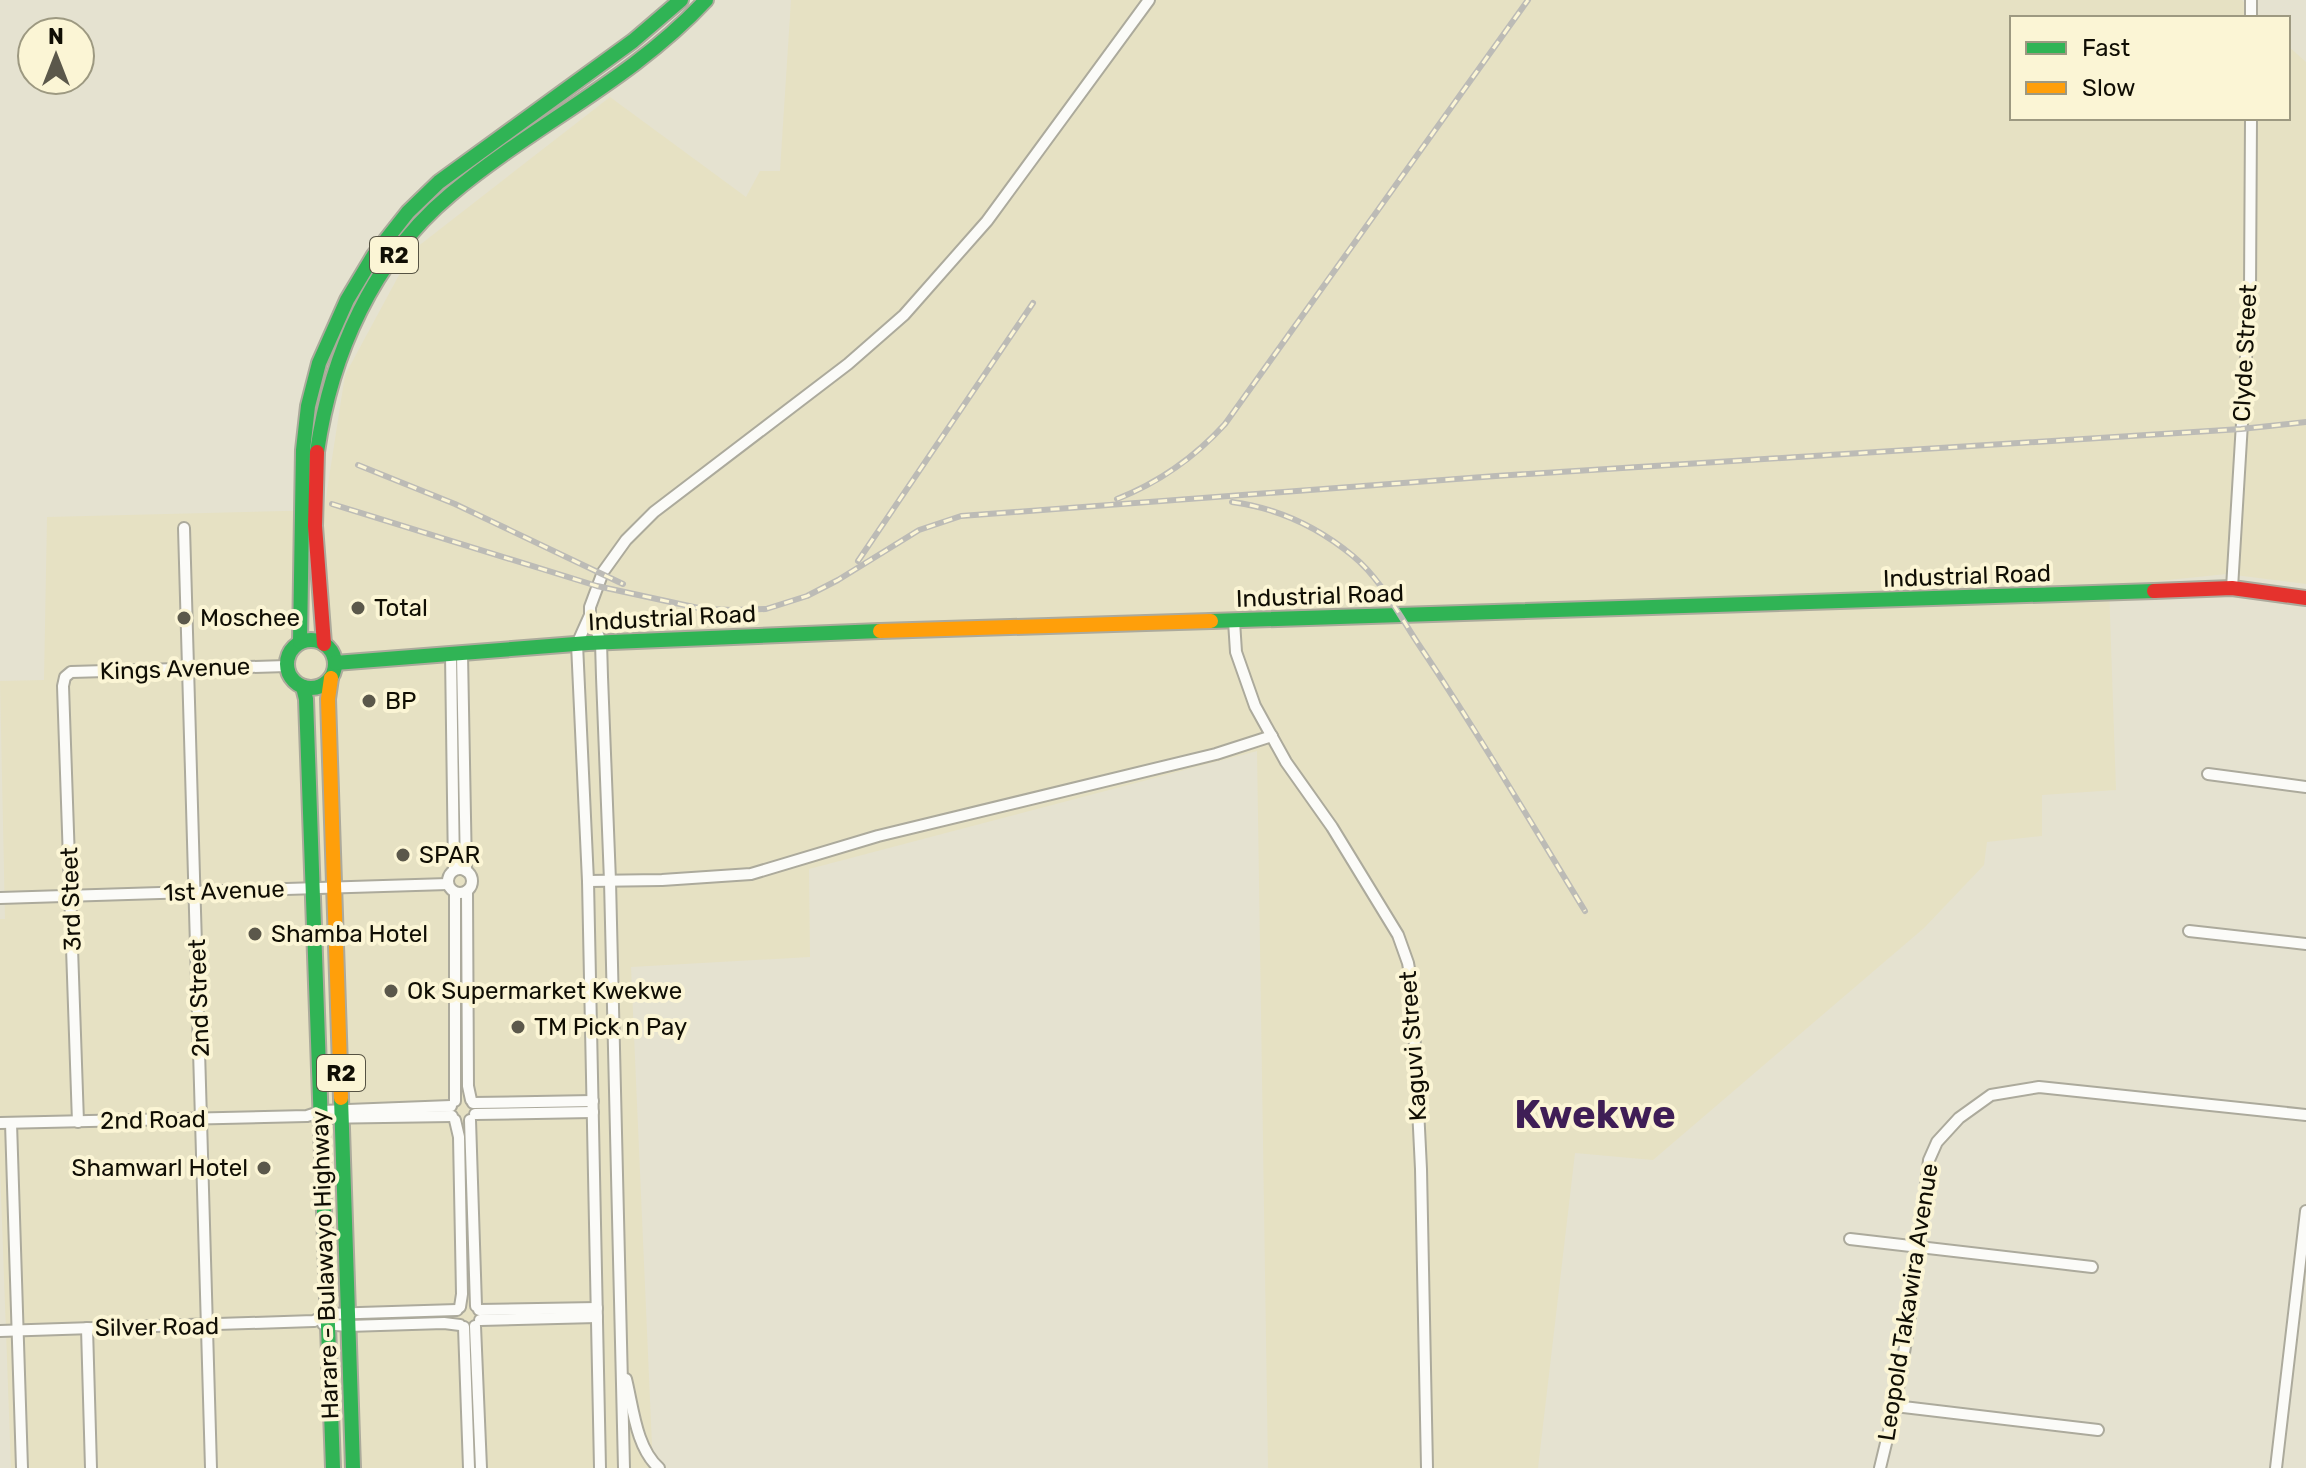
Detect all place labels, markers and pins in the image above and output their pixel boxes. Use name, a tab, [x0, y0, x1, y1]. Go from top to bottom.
place label: Total	[374, 594, 428, 622]
marker: Total	[349, 599, 367, 617]
place label: Moschee	[200, 604, 300, 632]
marker: Moschee	[175, 609, 193, 627]
place label: BP	[385, 687, 416, 715]
marker: BP	[360, 692, 378, 710]
place label: SPAR	[419, 841, 480, 869]
marker: SPAR	[394, 846, 412, 864]
place label: Shamba Hotel	[271, 920, 428, 948]
marker: Shamba Hotel	[246, 925, 264, 943]
place label: Ok Supermarket Kwekwe	[407, 977, 682, 1005]
marker: Ok Supermarket Kwekwe	[382, 982, 400, 1000]
place label: TM Pick n Pay	[534, 1013, 687, 1041]
marker: TM Pick n Pay	[509, 1018, 527, 1036]
place label: Shamwarl Hotel	[72, 1154, 248, 1182]
marker: Shamwarl Hotel	[255, 1159, 273, 1177]

